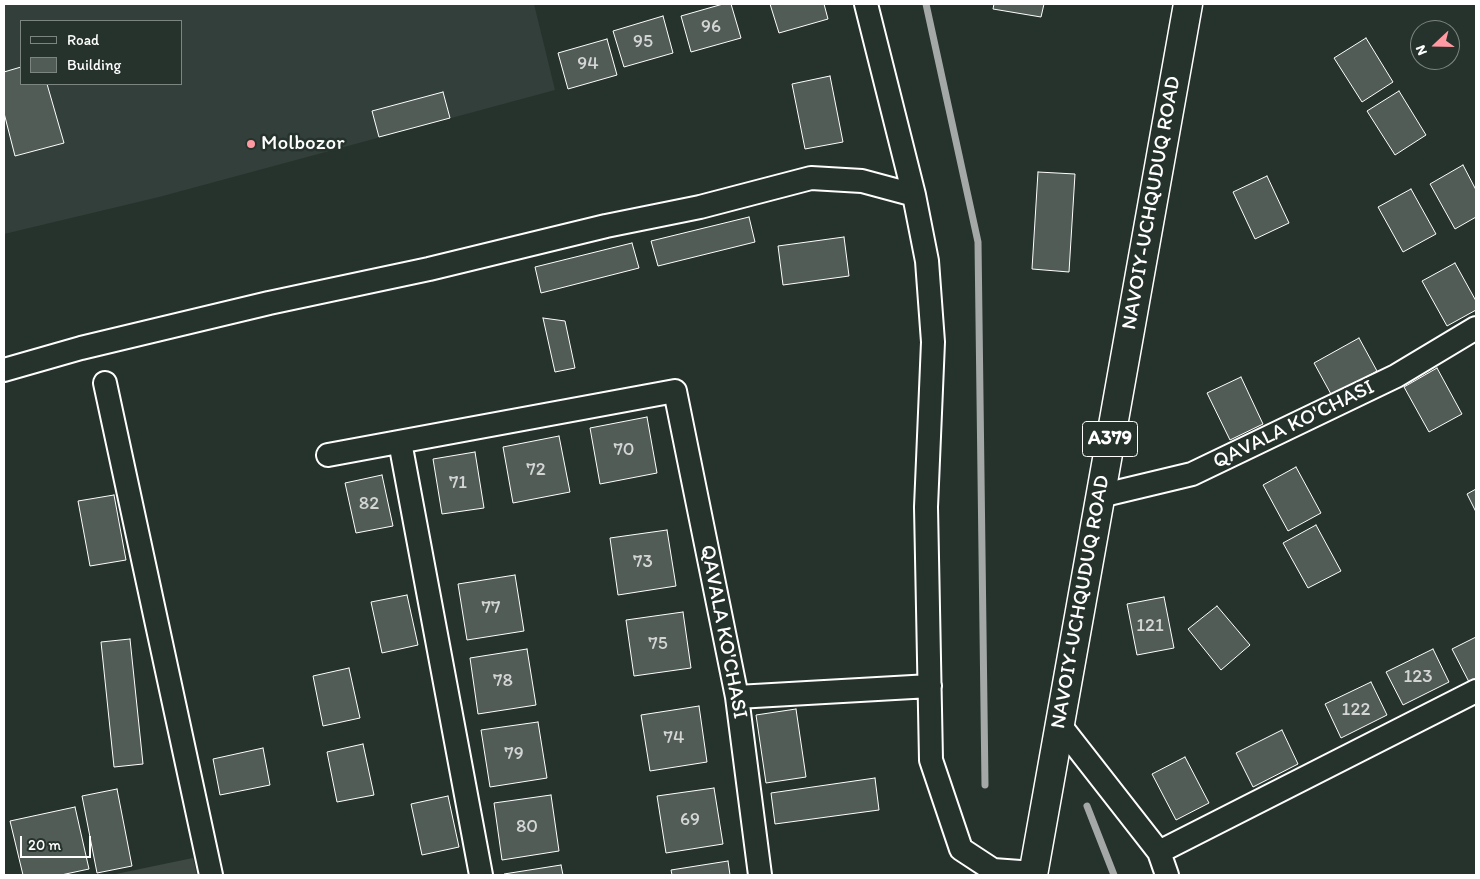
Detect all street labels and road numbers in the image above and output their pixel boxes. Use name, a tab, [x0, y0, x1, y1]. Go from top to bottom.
street label: NAVOIY-UCHQUDUQ ROAD	[1117, 74, 1187, 332]
street label: QAVALA KO'CHASI	[1209, 375, 1379, 475]
road number: A379	[1082, 422, 1138, 456]
street label: NAVOIY-UCHQUDUQ ROAD	[1046, 473, 1116, 731]
street label: QAVALA KO'CHASI	[694, 543, 752, 721]

